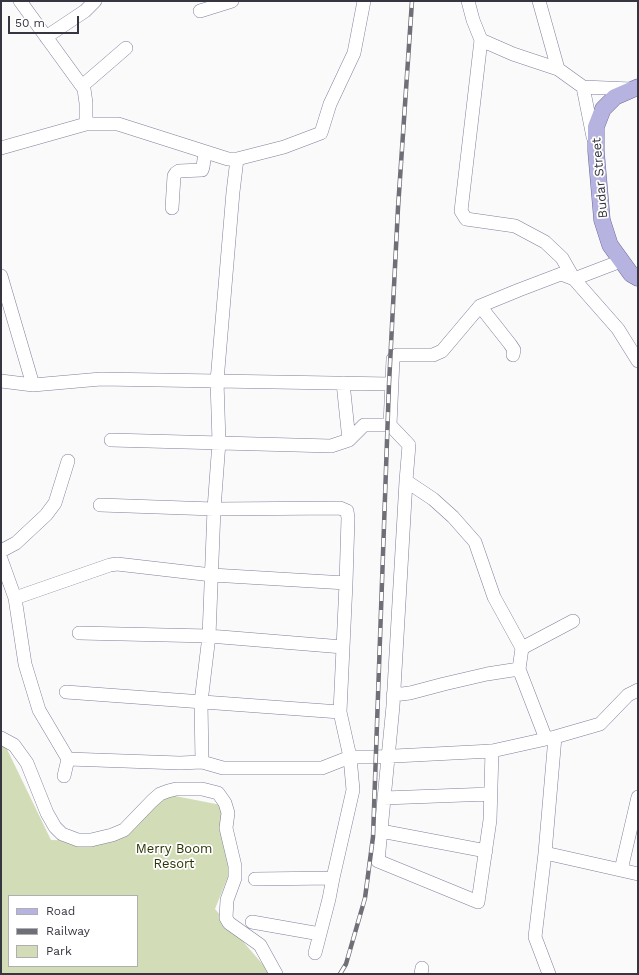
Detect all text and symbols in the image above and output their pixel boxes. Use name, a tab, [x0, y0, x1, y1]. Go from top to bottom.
scale bar	[10, 8, 81, 34]
text: 50 m	[15, 16, 45, 30]
street label: Budar Street	[589, 137, 611, 219]
park label: Merry Boom Resort	[136, 841, 212, 872]
legend	[8, 895, 138, 967]
text: Road	[46, 904, 75, 918]
text: Railway	[46, 924, 90, 938]
text: Park	[46, 944, 72, 958]

